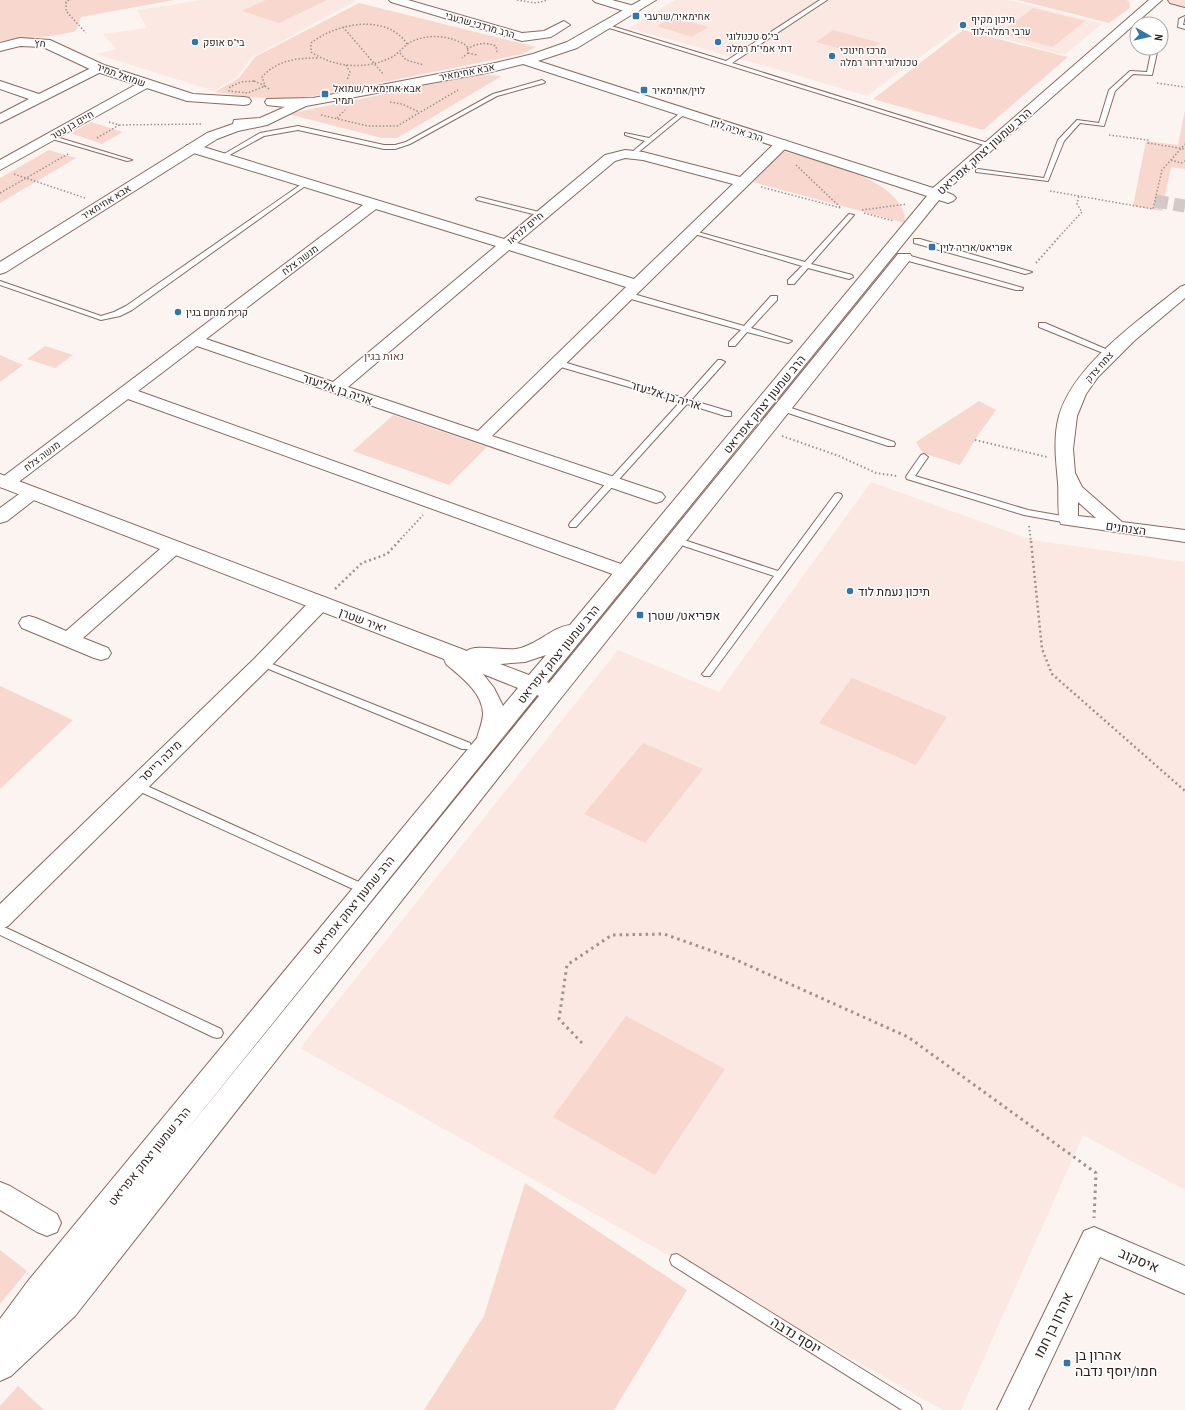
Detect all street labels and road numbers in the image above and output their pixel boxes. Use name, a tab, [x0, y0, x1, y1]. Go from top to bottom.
street label: הרב מרדכי שרעבי	[444, 9, 517, 41]
street label: חץ	[33, 36, 47, 50]
street label: שמואל תמיר	[95, 60, 147, 90]
street label: אבא אחימאיר	[438, 60, 496, 84]
street label: הרב שמעון יצחק אפריאט	[933, 104, 1035, 198]
street label: חיים בן עטר	[48, 107, 96, 143]
street label: הרב אריה לוין	[709, 115, 765, 145]
street label: אבא אחימאיר	[79, 182, 133, 222]
street label: חיים לנדאו	[504, 209, 546, 247]
street label: מנשה צלח	[279, 242, 321, 278]
street label: צמח צדק	[1082, 348, 1116, 385]
street label: הרב שמעון יצחק אפריאט	[720, 352, 808, 456]
street label: אריה בן אליעזר	[301, 370, 376, 408]
street label: אריה בן אליעזר	[629, 377, 704, 413]
street label: מנשה צלח	[21, 438, 63, 474]
street label: הצנחנים	[1105, 518, 1147, 538]
street label: הרב שמעון יצחק אפריאט	[514, 602, 602, 706]
street label: יאיר שטרן	[337, 604, 389, 636]
street label: מיכה רייסר	[135, 737, 185, 785]
street label: הרב שמעון יצחק אפריאט	[309, 853, 397, 957]
street label: הרב שמעון יצחק אפריאט	[105, 1104, 193, 1208]
street label: איסקוב	[1116, 1243, 1162, 1277]
street label: אהרון בן חמו	[1029, 1289, 1077, 1361]
street label: יוסף נדבה	[767, 1312, 825, 1358]

